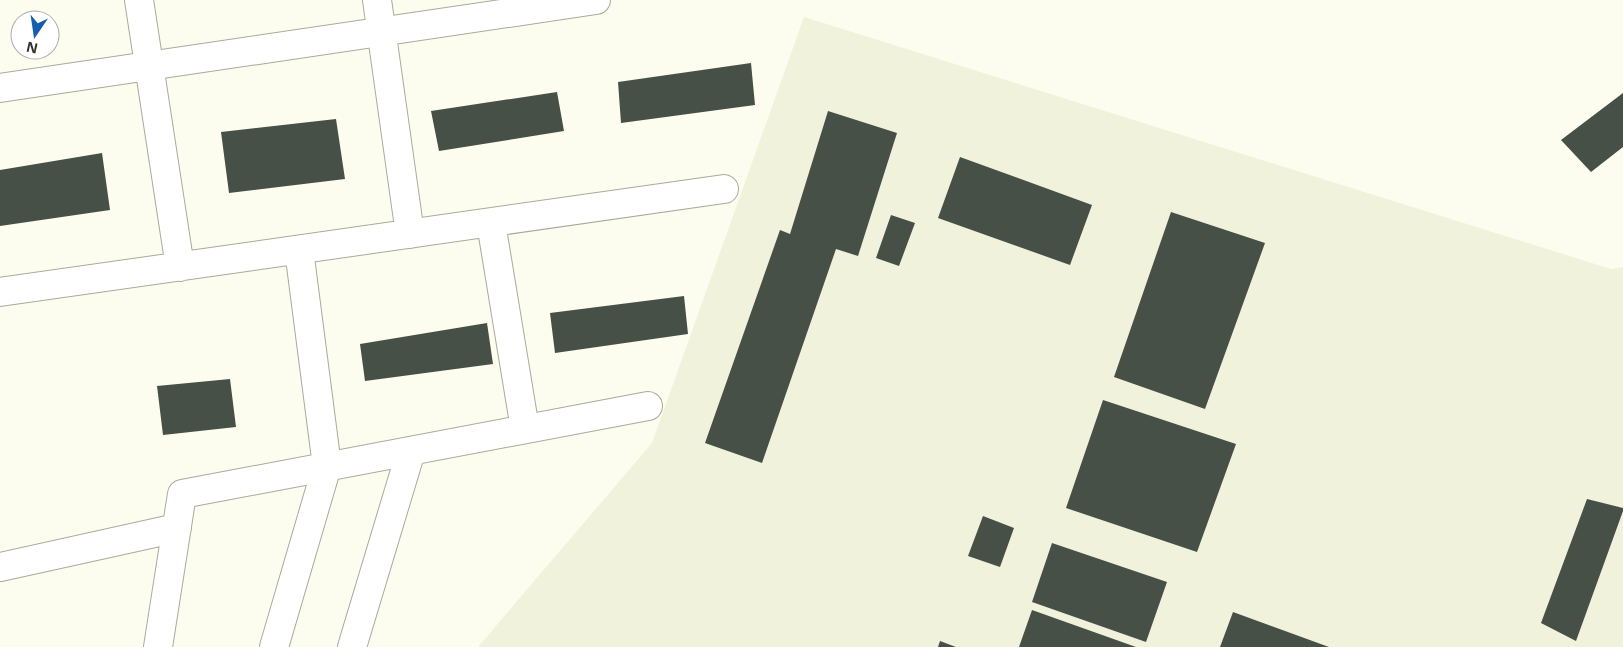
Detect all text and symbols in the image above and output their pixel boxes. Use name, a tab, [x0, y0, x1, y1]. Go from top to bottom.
north arrow	[10, 10, 60, 60]
text: N	[24, 38, 40, 59]

